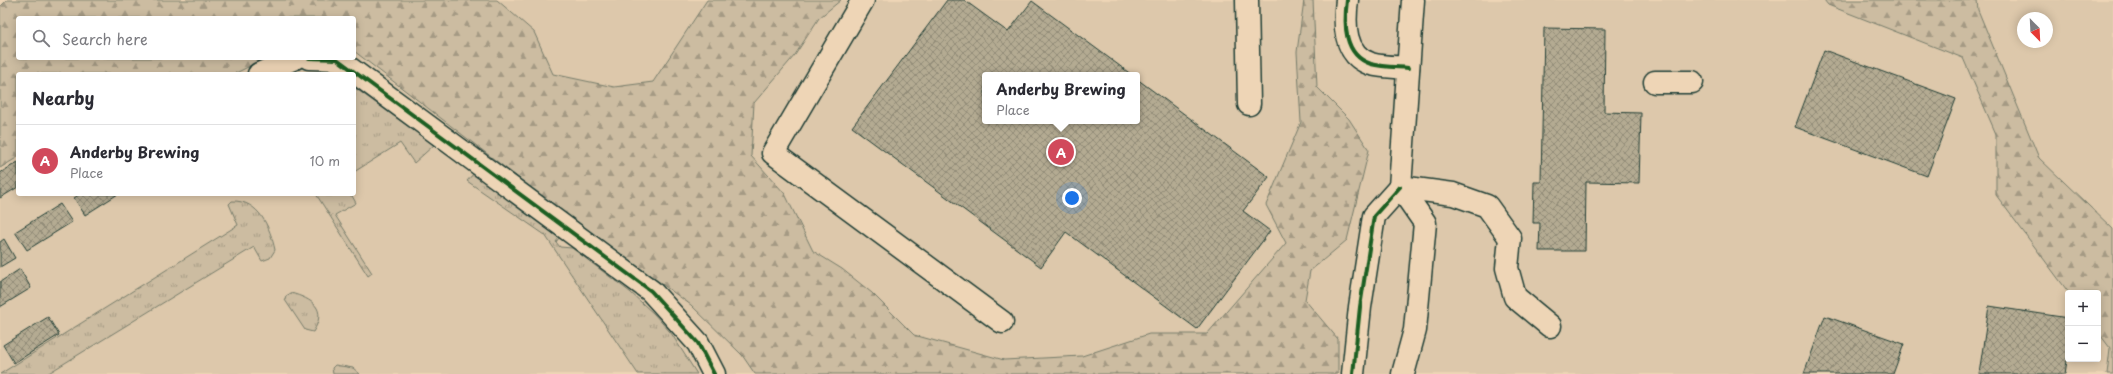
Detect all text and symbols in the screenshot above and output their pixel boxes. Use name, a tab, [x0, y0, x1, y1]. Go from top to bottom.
north arrow	[2017, 12, 2053, 48]
search box	[16, 16, 356, 60]
icon: search	[30, 27, 52, 49]
text: Search here	[62, 27, 148, 50]
popup	[982, 72, 1140, 124]
text: Anderby Brewing	[996, 77, 1126, 100]
text: Nearby	[32, 85, 94, 111]
text: Place	[996, 100, 1030, 119]
pin: A	[1048, 137, 1074, 167]
text: Anderby Brewing	[70, 140, 199, 163]
text: A	[40, 151, 50, 170]
text: 10 m	[310, 151, 340, 170]
text: Place	[70, 163, 103, 182]
your location	[1062, 188, 1082, 208]
map controls	[2065, 290, 2101, 362]
button: +	[2065, 290, 2101, 326]
button: −	[2065, 326, 2101, 362]

